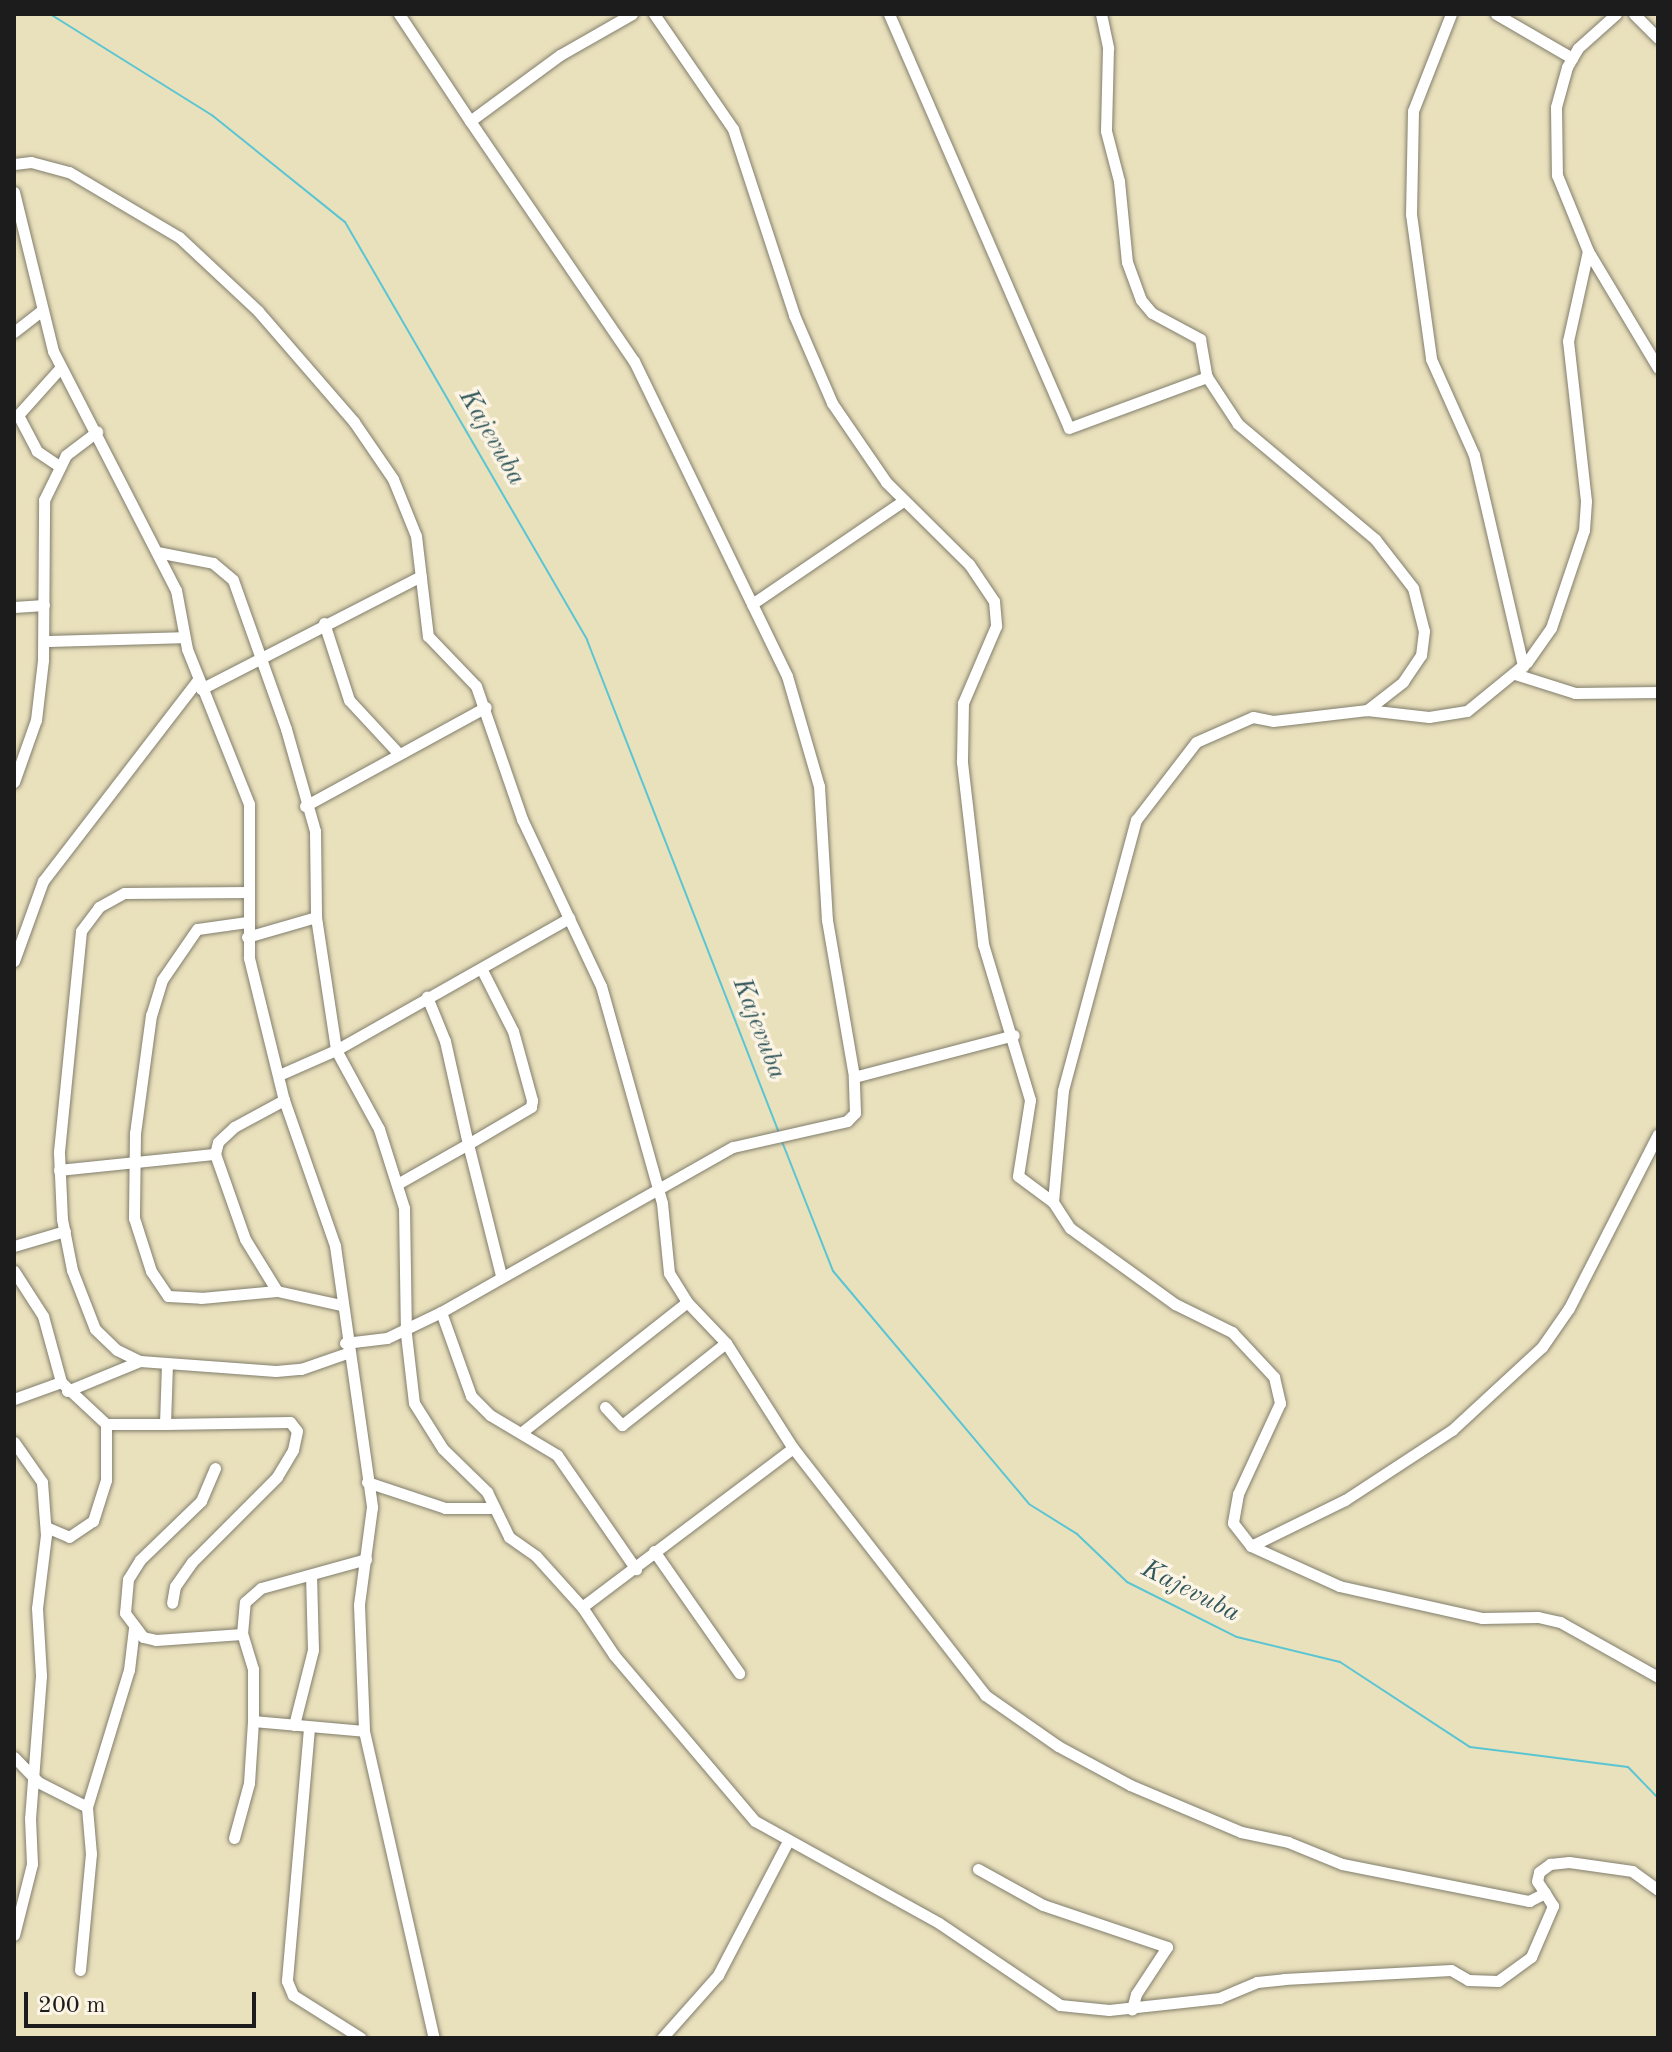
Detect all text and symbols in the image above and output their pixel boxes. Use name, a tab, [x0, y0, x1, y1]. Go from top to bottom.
water label: Kajevuba	[451, 384, 531, 492]
water label: Kajevuba	[724, 974, 792, 1084]
water label: Kajevuba	[1136, 1554, 1244, 1630]
scale bar	[28, 1976, 260, 2026]
text: 200 m	[38, 1994, 106, 2018]

